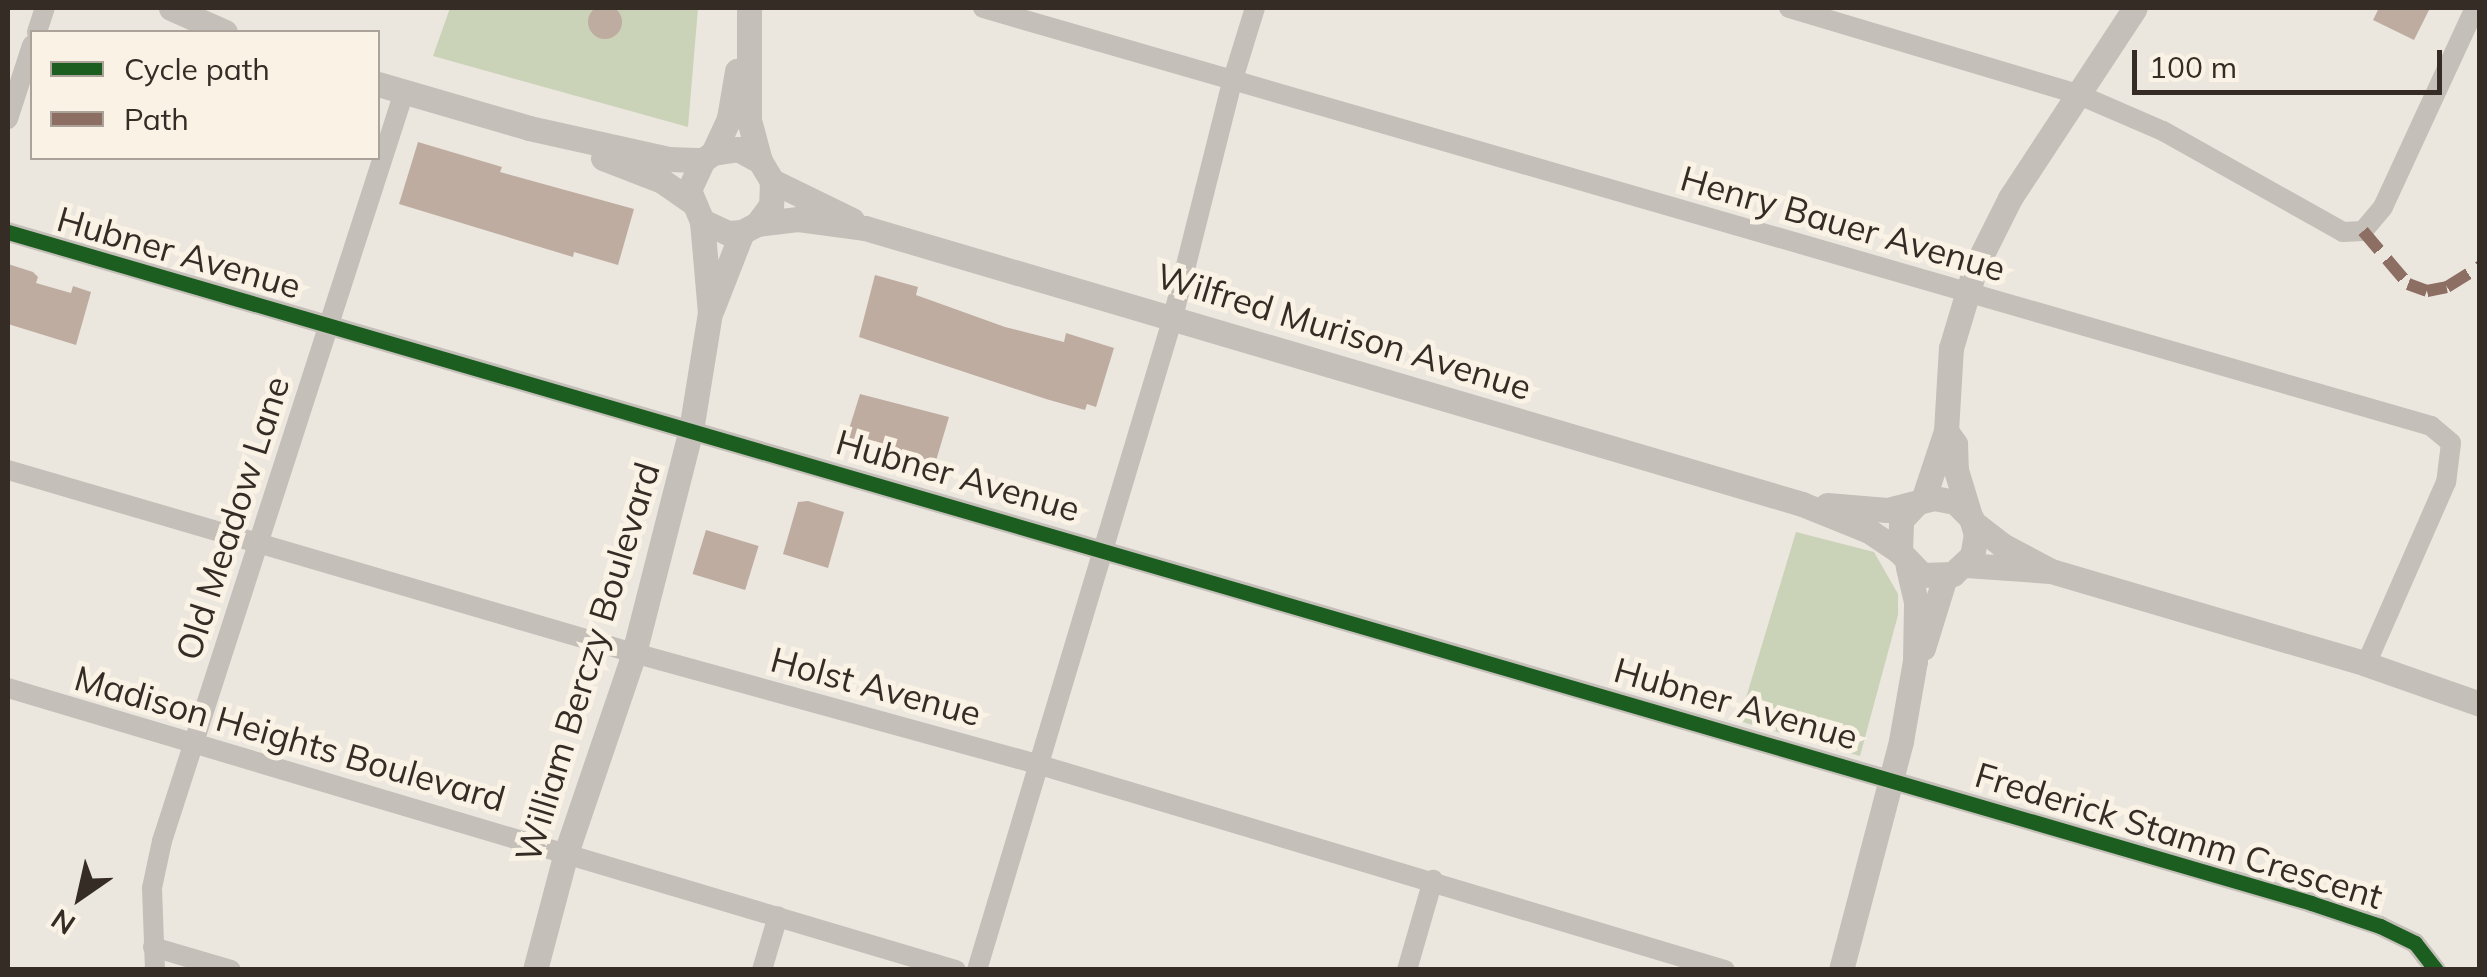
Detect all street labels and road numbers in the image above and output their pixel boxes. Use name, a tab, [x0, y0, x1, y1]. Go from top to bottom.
street label: Henry Bauer Avenue	[1676, 157, 2010, 289]
street label: Hubner Avenue	[52, 197, 306, 307]
street label: Wilfred Murison Avenue	[1152, 254, 1536, 408]
street label: Old Meadow Lane	[166, 371, 298, 665]
street label: Hubner Avenue	[831, 420, 1085, 530]
street label: William Berczy Boulevard	[506, 457, 668, 867]
street label: Holst Avenue	[766, 638, 986, 734]
street label: Hubner Avenue	[1609, 648, 1863, 758]
street label: Madison Heights Boulevard	[70, 656, 510, 820]
street label: Frederick Stamm Crescent	[1970, 753, 2388, 917]

